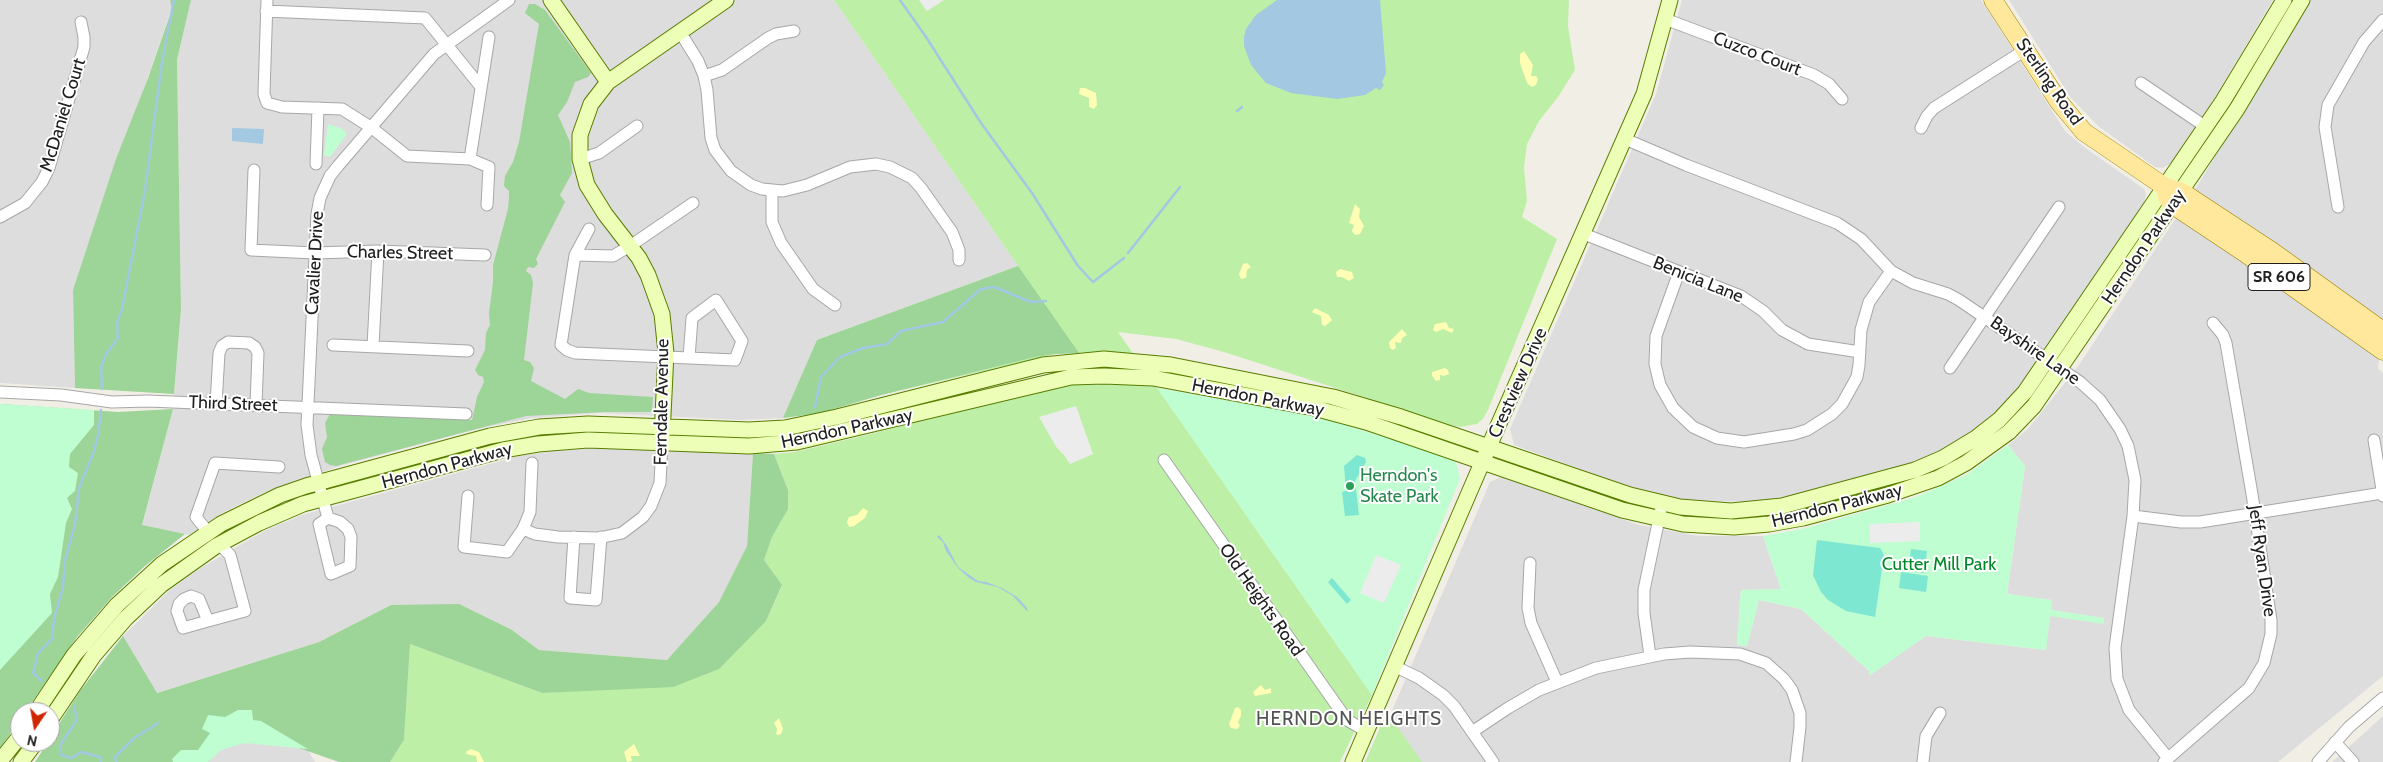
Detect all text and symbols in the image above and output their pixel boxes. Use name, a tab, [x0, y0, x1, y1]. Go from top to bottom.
street label: Cuzco Court	[1710, 27, 1804, 81]
street label: Sterling Road	[2011, 34, 2087, 130]
street label: McDaniel Court	[36, 56, 90, 174]
street label: Herndon Parkway	[2098, 185, 2190, 309]
street label: Cavalier Drive	[301, 210, 329, 316]
street label: Charles Street	[347, 241, 453, 265]
street label: Benicia Lane	[1650, 252, 1746, 308]
road number: SR 606	[2248, 264, 2310, 290]
street label: Bayshire Lane	[1986, 312, 2084, 390]
street label: Crestview Drive	[1484, 324, 1552, 442]
street label: Ferndale Avenue	[650, 338, 674, 466]
street label: Herndon Parkway	[1190, 375, 1326, 421]
street label: Third Street	[188, 392, 278, 416]
street label: Herndon Parkway	[779, 404, 915, 454]
street label: Herndon Parkway	[379, 438, 515, 494]
place label: Herndon's Skate Park	[1360, 465, 1439, 508]
street label: Herndon Parkway	[1769, 479, 1905, 533]
marker: Herndon's Skate Park	[1344, 480, 1356, 492]
street label: Jeff Ryan Drive	[2243, 504, 2281, 618]
street label: Old Heights Road	[1214, 539, 1308, 661]
park label: Cutter Mill Park	[1882, 554, 1996, 576]
north arrow	[10, 702, 60, 752]
district label: HERNDON HEIGHTS	[1254, 708, 1444, 730]
text: N	[25, 731, 39, 751]

